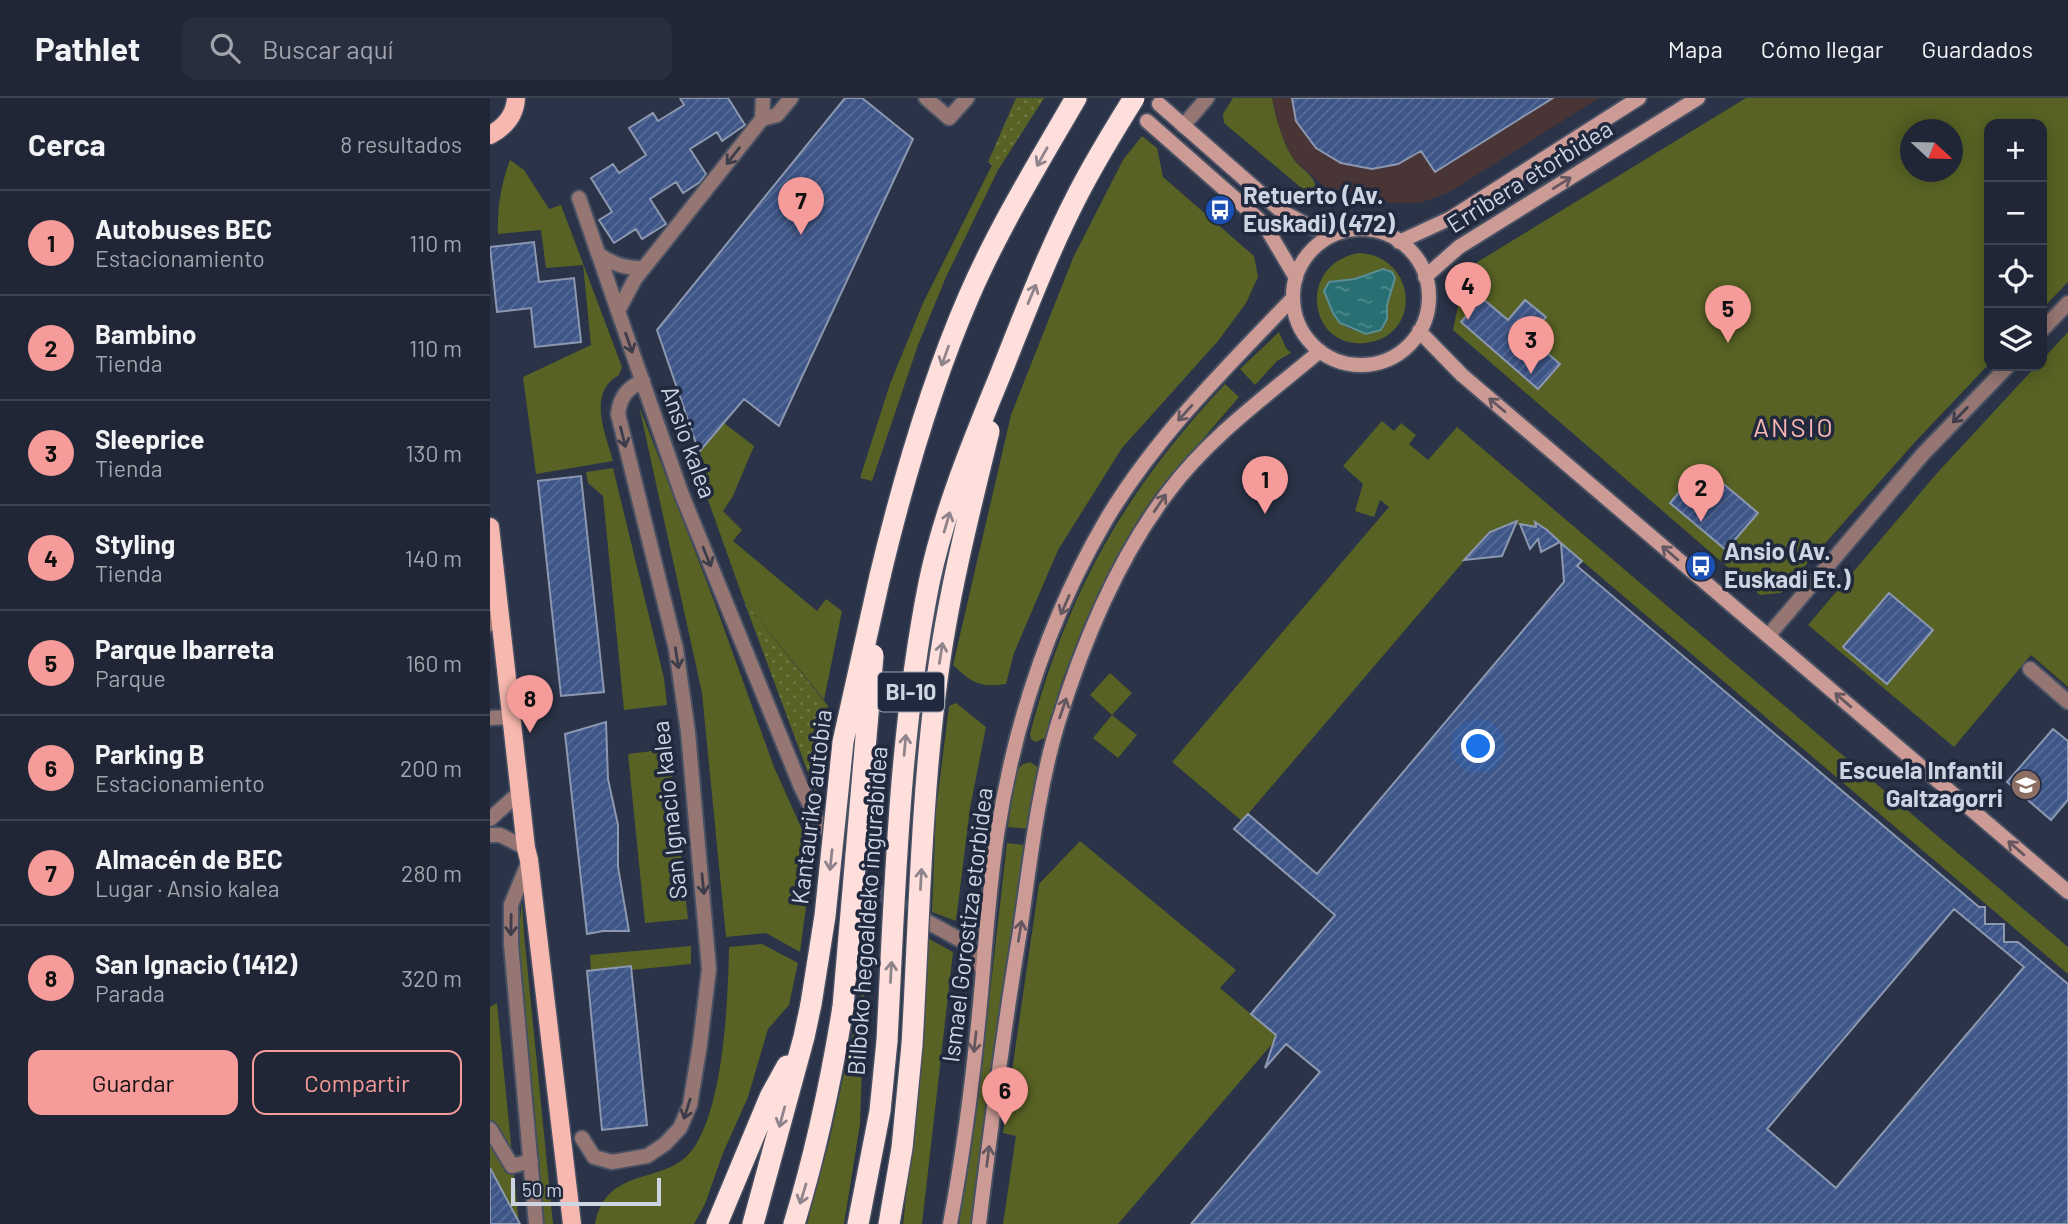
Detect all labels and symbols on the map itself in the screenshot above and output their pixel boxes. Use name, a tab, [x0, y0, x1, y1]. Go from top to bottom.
street label: Erribera etorbidea	[1441, 113, 1617, 238]
north arrow	[1900, 119, 1963, 182]
one-way arrow	[725, 146, 740, 164]
one-way arrow	[1035, 146, 1048, 167]
one-way arrow	[1551, 175, 1571, 189]
pin: 7	[778, 177, 824, 235]
place label: Retuerto (Av. Euskadi) (472)	[1243, 180, 1395, 237]
bus stop icon: Retuerto (Av. Euskadi) (472)	[1203, 193, 1237, 227]
pin: 4	[1445, 262, 1491, 320]
one-way arrow	[1026, 284, 1039, 305]
pin: 5	[1705, 285, 1751, 343]
pin: 3	[1508, 316, 1554, 374]
one-way arrow	[623, 332, 636, 354]
one-way arrow	[938, 345, 950, 367]
street label: Ansio kalea	[656, 381, 723, 502]
one-way arrow	[1488, 397, 1506, 413]
one-way arrow	[1176, 404, 1193, 421]
one-way arrow	[1952, 406, 1969, 423]
district label: ANSIO	[1753, 411, 1835, 442]
one-way arrow	[617, 425, 630, 448]
pin: 1	[1242, 456, 1288, 514]
pin: 2	[1678, 464, 1724, 522]
one-way arrow	[1153, 494, 1167, 513]
one-way arrow	[941, 511, 954, 533]
place label: Ansio (Av. Euskadi Et.)	[1724, 536, 1851, 593]
one-way arrow	[702, 545, 715, 567]
one-way arrow	[1661, 545, 1679, 561]
bus stop icon: Ansio (Av. Euskadi Et.)	[1684, 549, 1718, 583]
one-way arrow	[1058, 594, 1071, 616]
one-way arrow	[935, 642, 948, 664]
one-way arrow	[671, 646, 684, 669]
road number: BI-10	[878, 672, 944, 712]
pin: 8	[507, 675, 553, 733]
one-way arrow	[1835, 692, 1853, 708]
one-way arrow	[1058, 698, 1071, 720]
street label: Kantauriko autobia	[784, 708, 837, 906]
street label: San Ignacio kalea	[645, 720, 692, 901]
your location	[1461, 729, 1495, 763]
one-way arrow	[899, 735, 912, 757]
street label: Bilboko hegoaldeko ingurabidea	[841, 745, 892, 1076]
place label: Escuela Infantil Galtzagorri	[1839, 755, 2003, 812]
school or university icon: Escuela Infantil Galtzagorri	[2009, 768, 2043, 802]
street label: Ismael Gorostiza etorbidea	[935, 786, 998, 1064]
one-way arrow	[2007, 840, 2025, 856]
one-way arrow	[824, 848, 837, 871]
one-way arrow	[915, 868, 928, 891]
one-way arrow	[696, 872, 709, 895]
one-way arrow	[504, 913, 518, 936]
one-way arrow	[1013, 920, 1026, 943]
one-way arrow	[884, 961, 897, 984]
one-way arrow	[969, 1030, 982, 1053]
pin: 6	[982, 1067, 1028, 1125]
one-way arrow	[680, 1098, 692, 1120]
one-way arrow	[775, 1105, 788, 1128]
one-way arrow	[981, 1145, 994, 1168]
scale bar	[511, 1175, 662, 1207]
one-way arrow	[795, 1182, 808, 1204]

